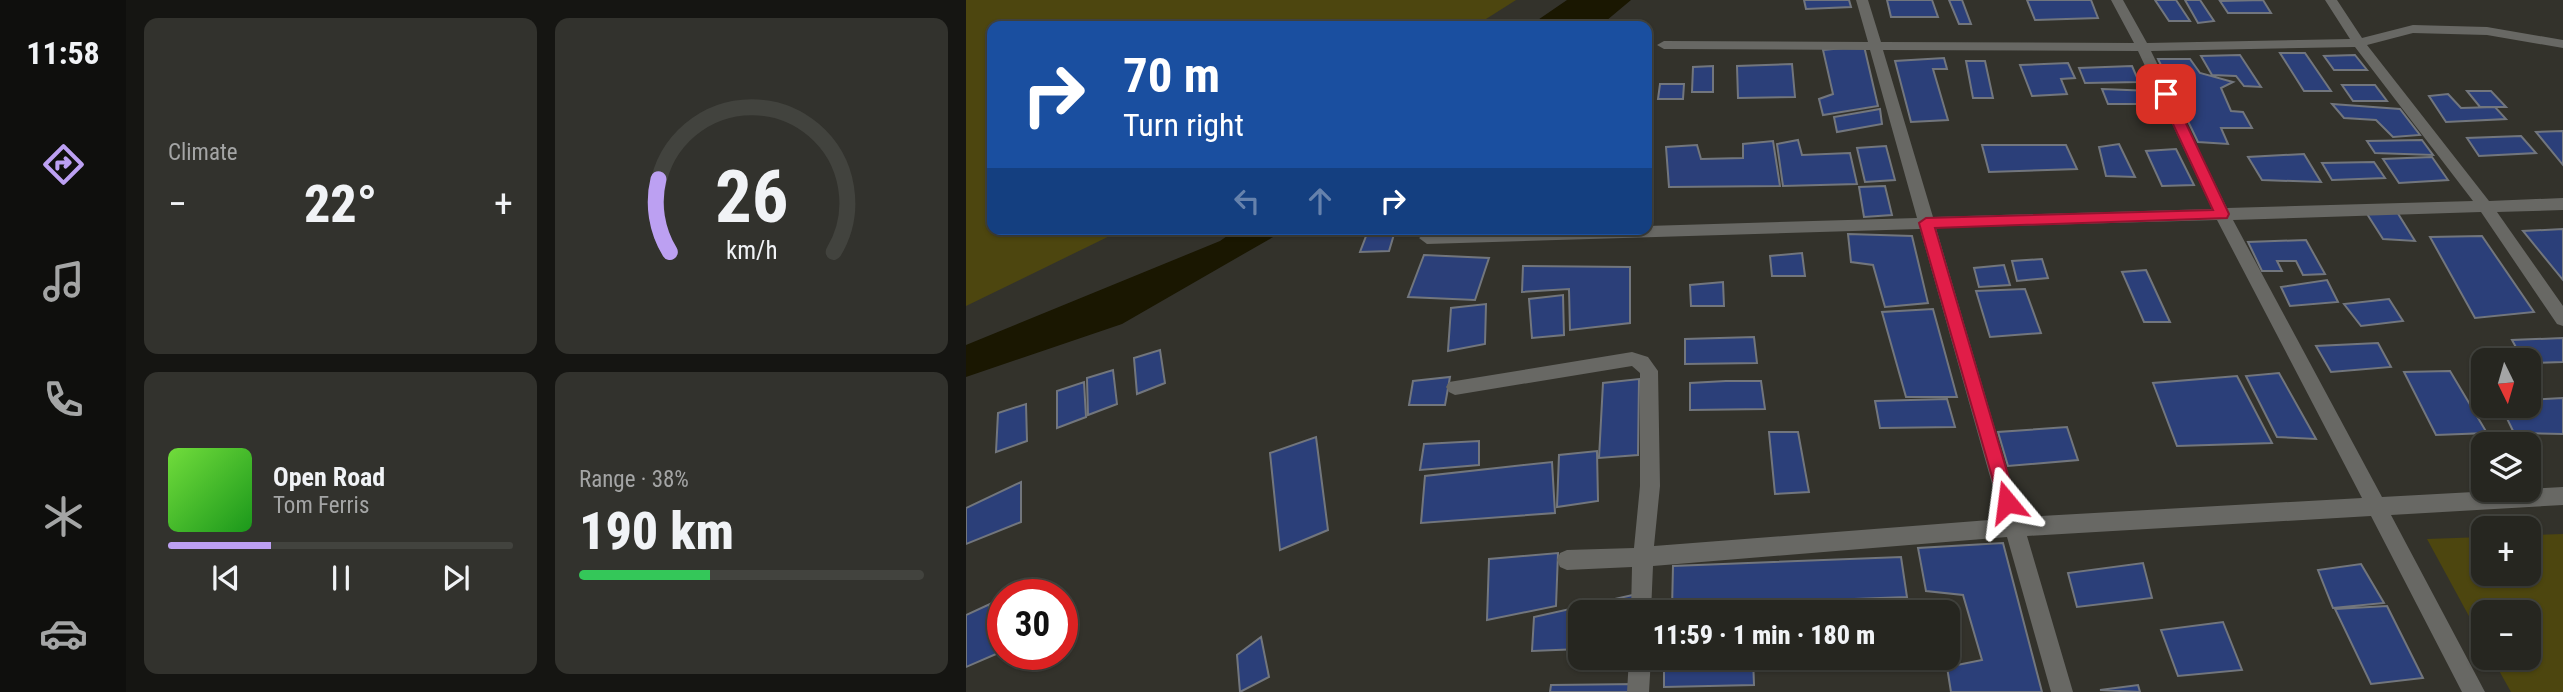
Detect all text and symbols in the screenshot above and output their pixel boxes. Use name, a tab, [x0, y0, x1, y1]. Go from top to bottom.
text: 11:58	[26, 34, 100, 72]
text: 70 m	[1123, 47, 1220, 104]
icon: right	[1008, 49, 1099, 140]
pin	[2136, 64, 2196, 124]
icon: arrive	[2147, 75, 2185, 113]
text: Turn right	[1123, 106, 1244, 144]
text: Climate	[168, 139, 238, 166]
icon: directions	[39, 140, 88, 189]
text: 26	[715, 154, 788, 240]
text: 22°	[304, 174, 377, 235]
text: −	[168, 182, 187, 226]
text: +	[494, 182, 513, 226]
icon: left	[1228, 182, 1266, 220]
icon: ahead	[1301, 182, 1339, 220]
icon: right	[1374, 182, 1412, 220]
text: km/h	[726, 236, 777, 265]
icon: music	[39, 257, 88, 306]
north arrow	[2471, 348, 2541, 418]
map controls	[2471, 348, 2541, 670]
icon: phone	[39, 375, 88, 424]
button: layers	[2471, 432, 2541, 502]
text: Open Road	[273, 462, 385, 492]
position arrow	[1970, 465, 2044, 539]
text: Range · 38%	[579, 466, 689, 493]
icon: climate	[39, 492, 88, 541]
text: Tom Ferris	[273, 492, 369, 519]
text: 190 km	[579, 501, 734, 562]
button: +	[2471, 516, 2541, 586]
icon: previous	[207, 559, 245, 597]
icon: pause	[322, 559, 360, 597]
icon: next	[437, 559, 475, 597]
speed limit sign: 30	[987, 579, 1078, 670]
button: −	[2471, 600, 2541, 670]
icon: car	[39, 609, 88, 658]
text: 11:59 · 1 min · 180 m	[1653, 620, 1875, 650]

